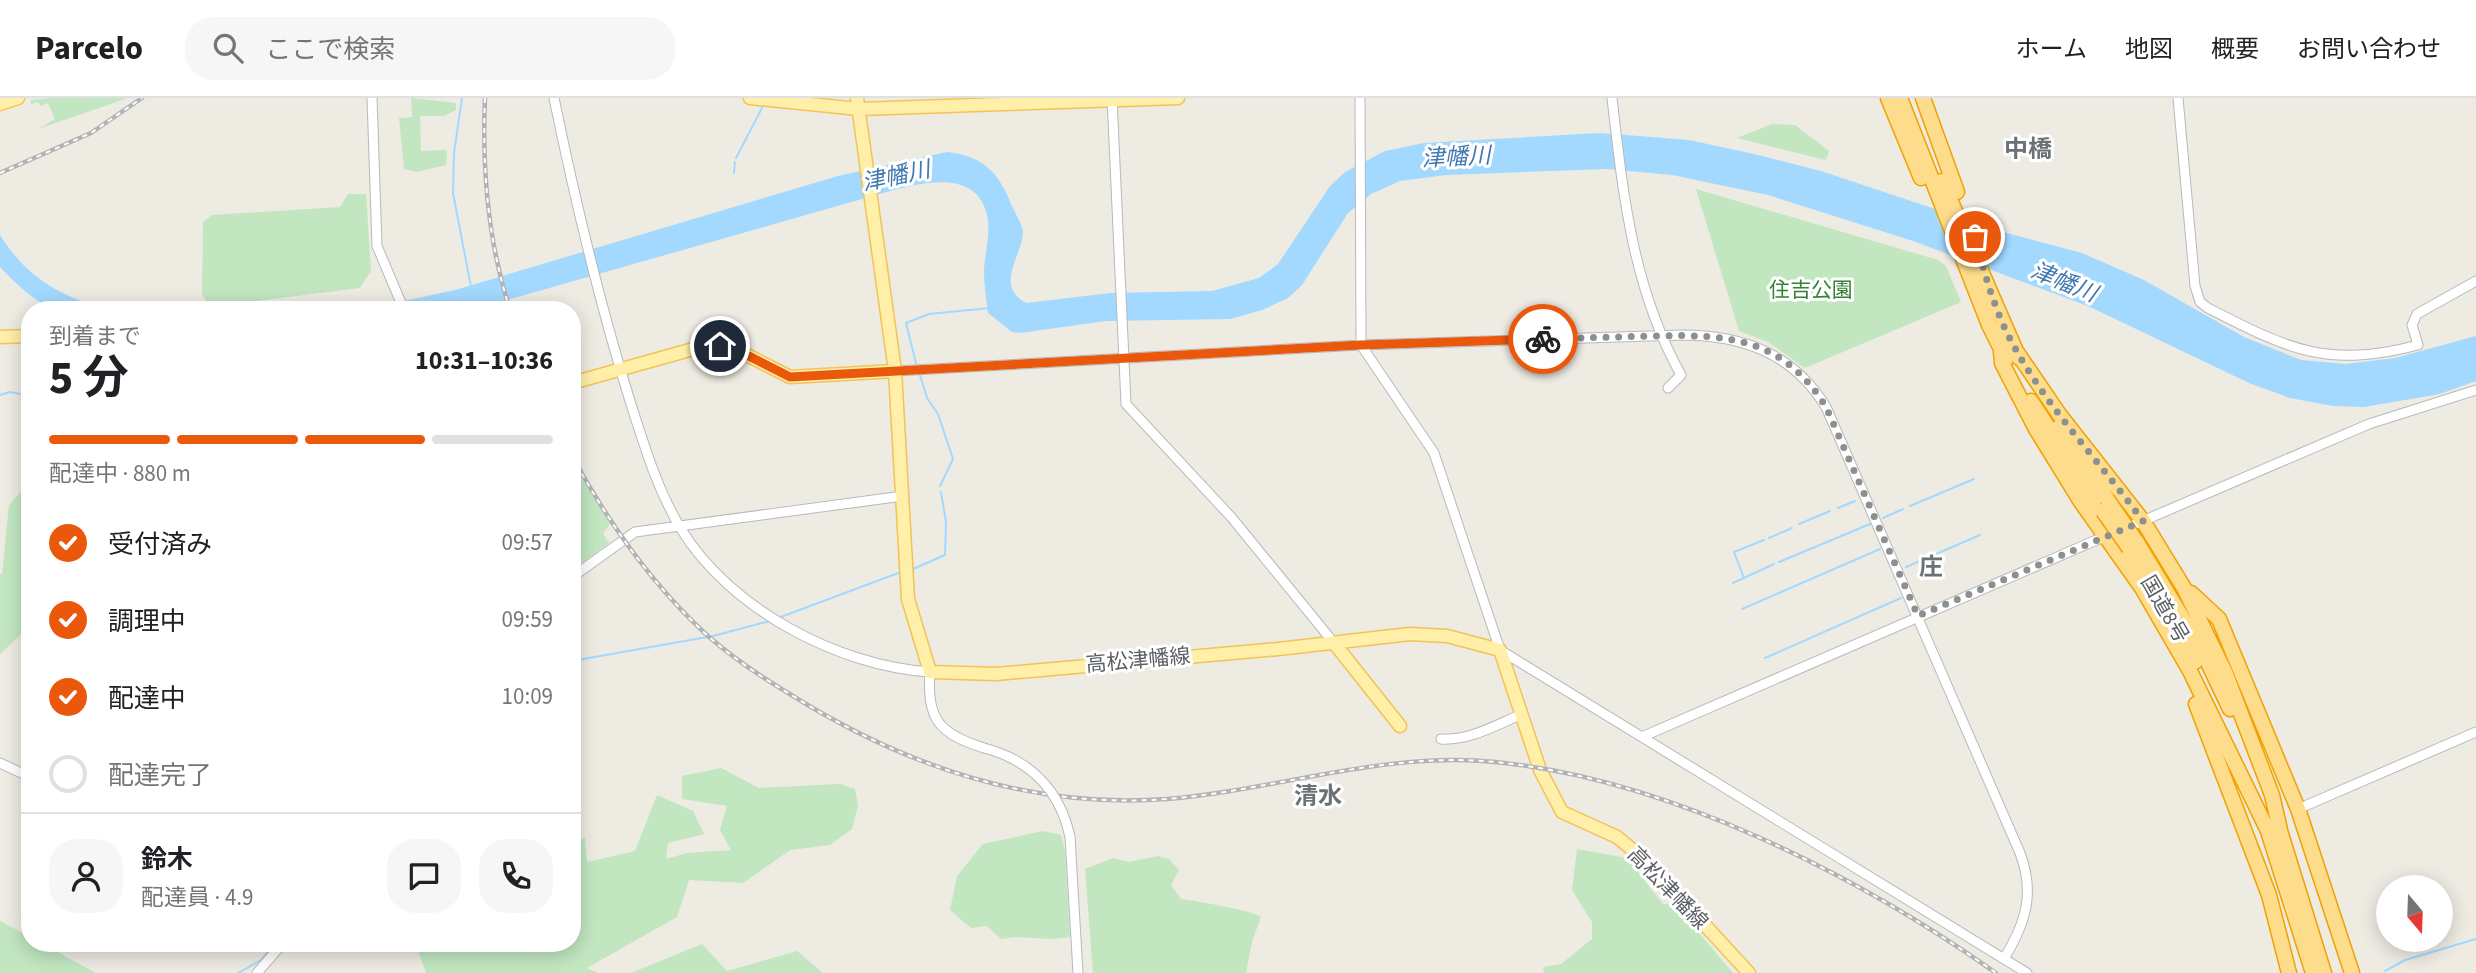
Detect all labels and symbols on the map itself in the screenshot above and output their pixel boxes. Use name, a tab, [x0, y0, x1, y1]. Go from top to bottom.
district label: 中橋	[2004, 132, 2052, 167]
water label: 津幡川	[1421, 139, 1494, 175]
water label: 津幡川	[859, 152, 936, 199]
pin	[1945, 207, 2005, 267]
water label: 津幡川	[2026, 254, 2105, 311]
park label: 住吉公園	[1769, 275, 1853, 305]
courier	[1508, 304, 1578, 374]
pin	[690, 316, 750, 376]
district label: 庄	[1919, 550, 1943, 585]
street label: 国道8号	[2134, 570, 2196, 648]
street label: 高松津幡線	[1084, 640, 1192, 680]
district label: 清水	[1294, 779, 1342, 814]
street label: 高松津幡線	[1621, 840, 1715, 936]
north arrow	[2376, 875, 2454, 952]

